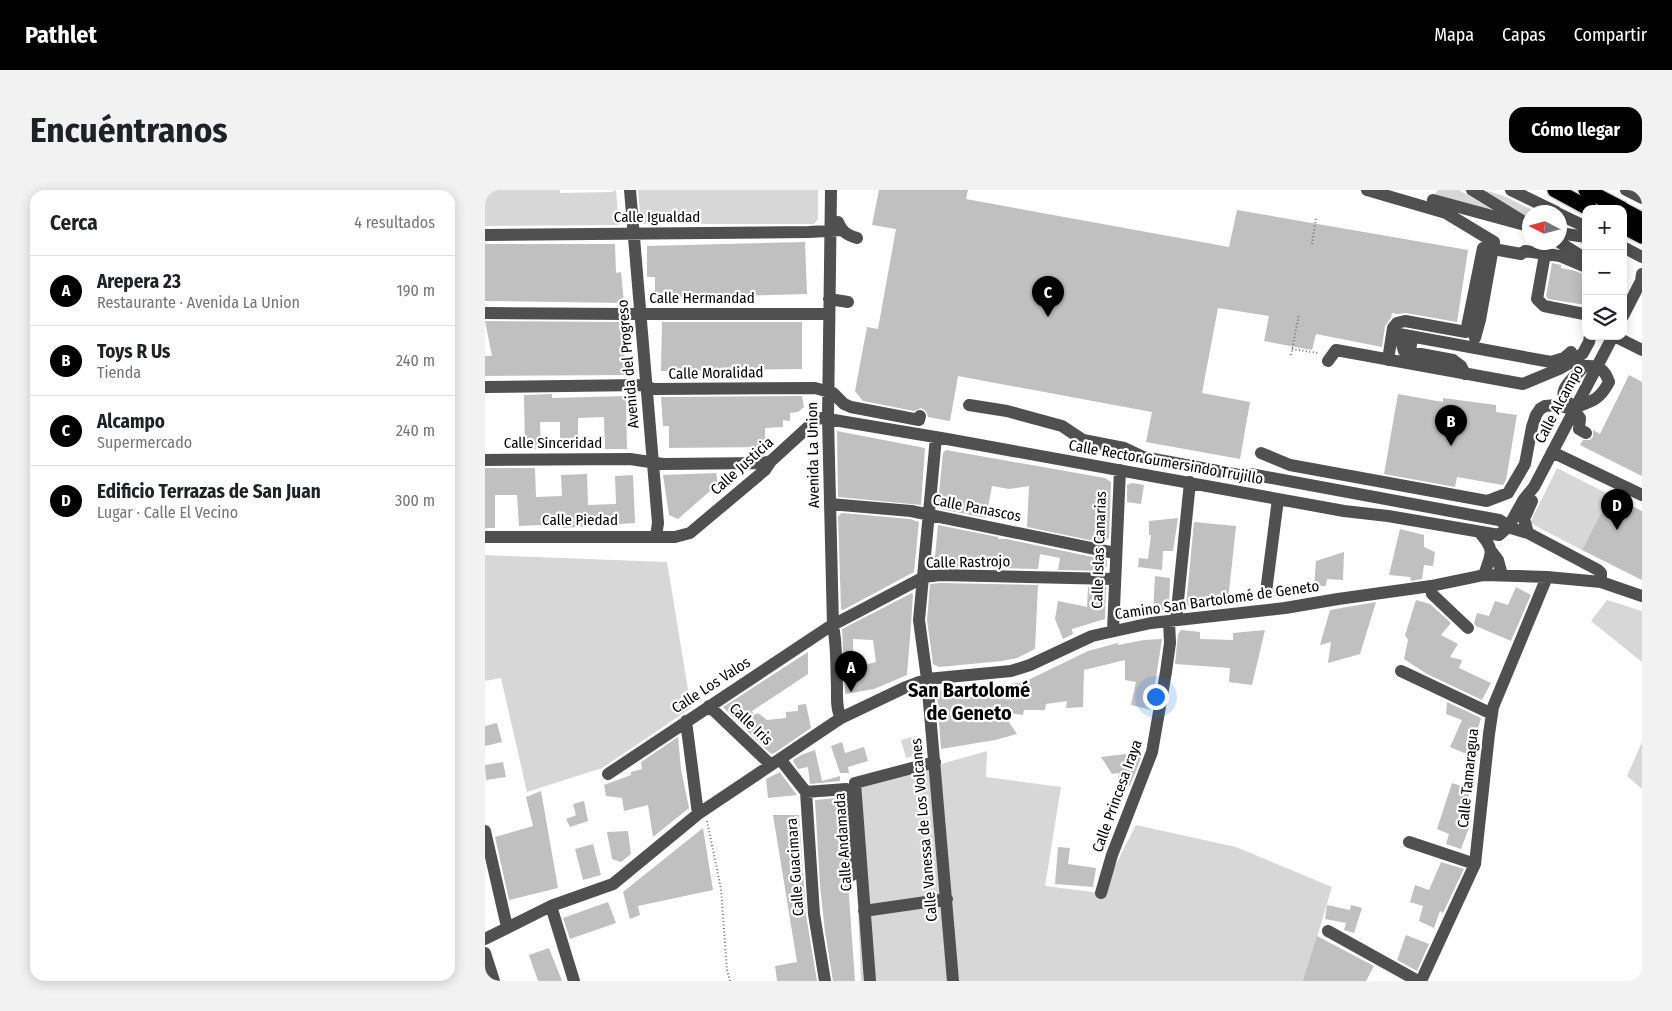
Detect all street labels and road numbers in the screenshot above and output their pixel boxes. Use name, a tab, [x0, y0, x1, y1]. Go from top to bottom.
street label: Calle Igualdad	[614, 208, 700, 226]
street label: Calle Hermandad	[649, 289, 755, 307]
street label: Avenida del Progreso	[613, 299, 643, 429]
street label: Calle Alcampo	[1531, 362, 1587, 446]
street label: Calle Moralidad	[668, 363, 764, 383]
street label: Avenida La Union	[803, 402, 823, 508]
street label: Calle Justicia	[707, 433, 777, 499]
street label: Calle Sinceridad	[504, 434, 602, 452]
street label: Calle Rector Gumersindo Trujillo	[1067, 436, 1265, 488]
street label: Calle Panascos	[931, 491, 1023, 525]
street label: Calle Islas Canarias	[1088, 491, 1110, 609]
street label: Calle Piedad	[542, 511, 618, 529]
street label: Calle Rastrojo	[926, 552, 1010, 572]
street label: Camino San Bartolomé de Geneto	[1114, 577, 1320, 623]
street label: Calle Los Valos	[668, 653, 754, 717]
street label: Calle Iris	[726, 699, 776, 749]
street label: Calle Tamaragua	[1454, 727, 1482, 829]
street label: Calle Princesa Iraya	[1088, 737, 1146, 855]
street label: Calle Vanessa de Los Volcanes	[907, 738, 941, 922]
street label: Calle Andamada	[831, 792, 855, 892]
street label: Calle Guacimara	[783, 817, 807, 917]

